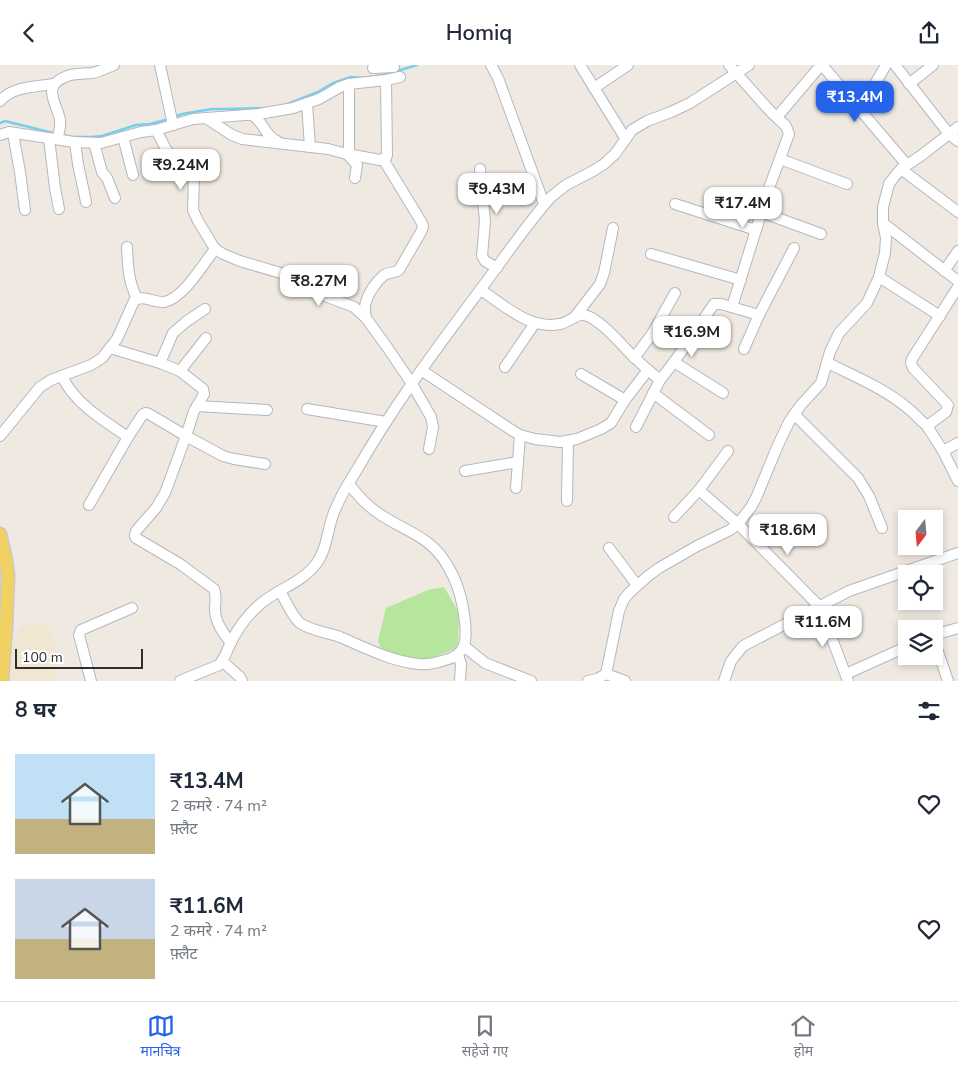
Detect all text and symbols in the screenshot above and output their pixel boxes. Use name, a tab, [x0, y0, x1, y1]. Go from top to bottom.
text: Homiq	[446, 18, 512, 48]
icon: back	[15, 19, 43, 47]
icon: share	[915, 19, 943, 47]
pin: ₹13.4M	[814, 80, 896, 123]
text: ₹13.4M	[827, 86, 883, 108]
pin: ₹9.24M	[140, 149, 222, 191]
text: ₹9.24M	[153, 154, 209, 176]
pin: ₹9.43M	[456, 173, 538, 215]
text: ₹9.43M	[469, 178, 525, 200]
pin: ₹17.4M	[702, 186, 784, 229]
text: ₹17.4M	[715, 192, 771, 214]
pin: ₹8.27M	[278, 265, 360, 307]
text: ₹8.27M	[291, 270, 347, 292]
pin: ₹16.9M	[651, 315, 733, 358]
text: ₹16.9M	[664, 321, 720, 343]
north arrow	[898, 510, 942, 555]
map controls	[898, 510, 943, 665]
pin: ₹18.6M	[747, 513, 829, 556]
text: ₹18.6M	[760, 519, 816, 541]
button: locate	[898, 565, 943, 610]
pin: ₹11.6M	[782, 605, 864, 648]
text: ₹11.6M	[795, 611, 851, 633]
button: layers	[898, 620, 943, 665]
scale bar	[15, 646, 142, 669]
text: 100 m	[22, 648, 63, 667]
text: 8 घर	[15, 696, 56, 724]
icon: filters	[915, 697, 943, 725]
text: ₹13.4M	[170, 767, 244, 795]
icon: home	[55, 774, 115, 834]
icon: heart	[915, 790, 943, 818]
text: 2 कमरे · 74 m²	[170, 795, 267, 817]
text: फ़्लैट	[170, 818, 198, 840]
text: ₹11.6M	[170, 892, 244, 920]
icon: home	[55, 899, 115, 959]
icon: heart	[915, 915, 943, 943]
text: 2 कमरे · 74 m²	[170, 920, 267, 942]
text: फ़्लैट	[170, 943, 198, 965]
tab: मानचित्र	[141, 1012, 181, 1062]
tab: सहेजे गए	[462, 1012, 508, 1062]
tab: होम	[789, 1012, 817, 1062]

